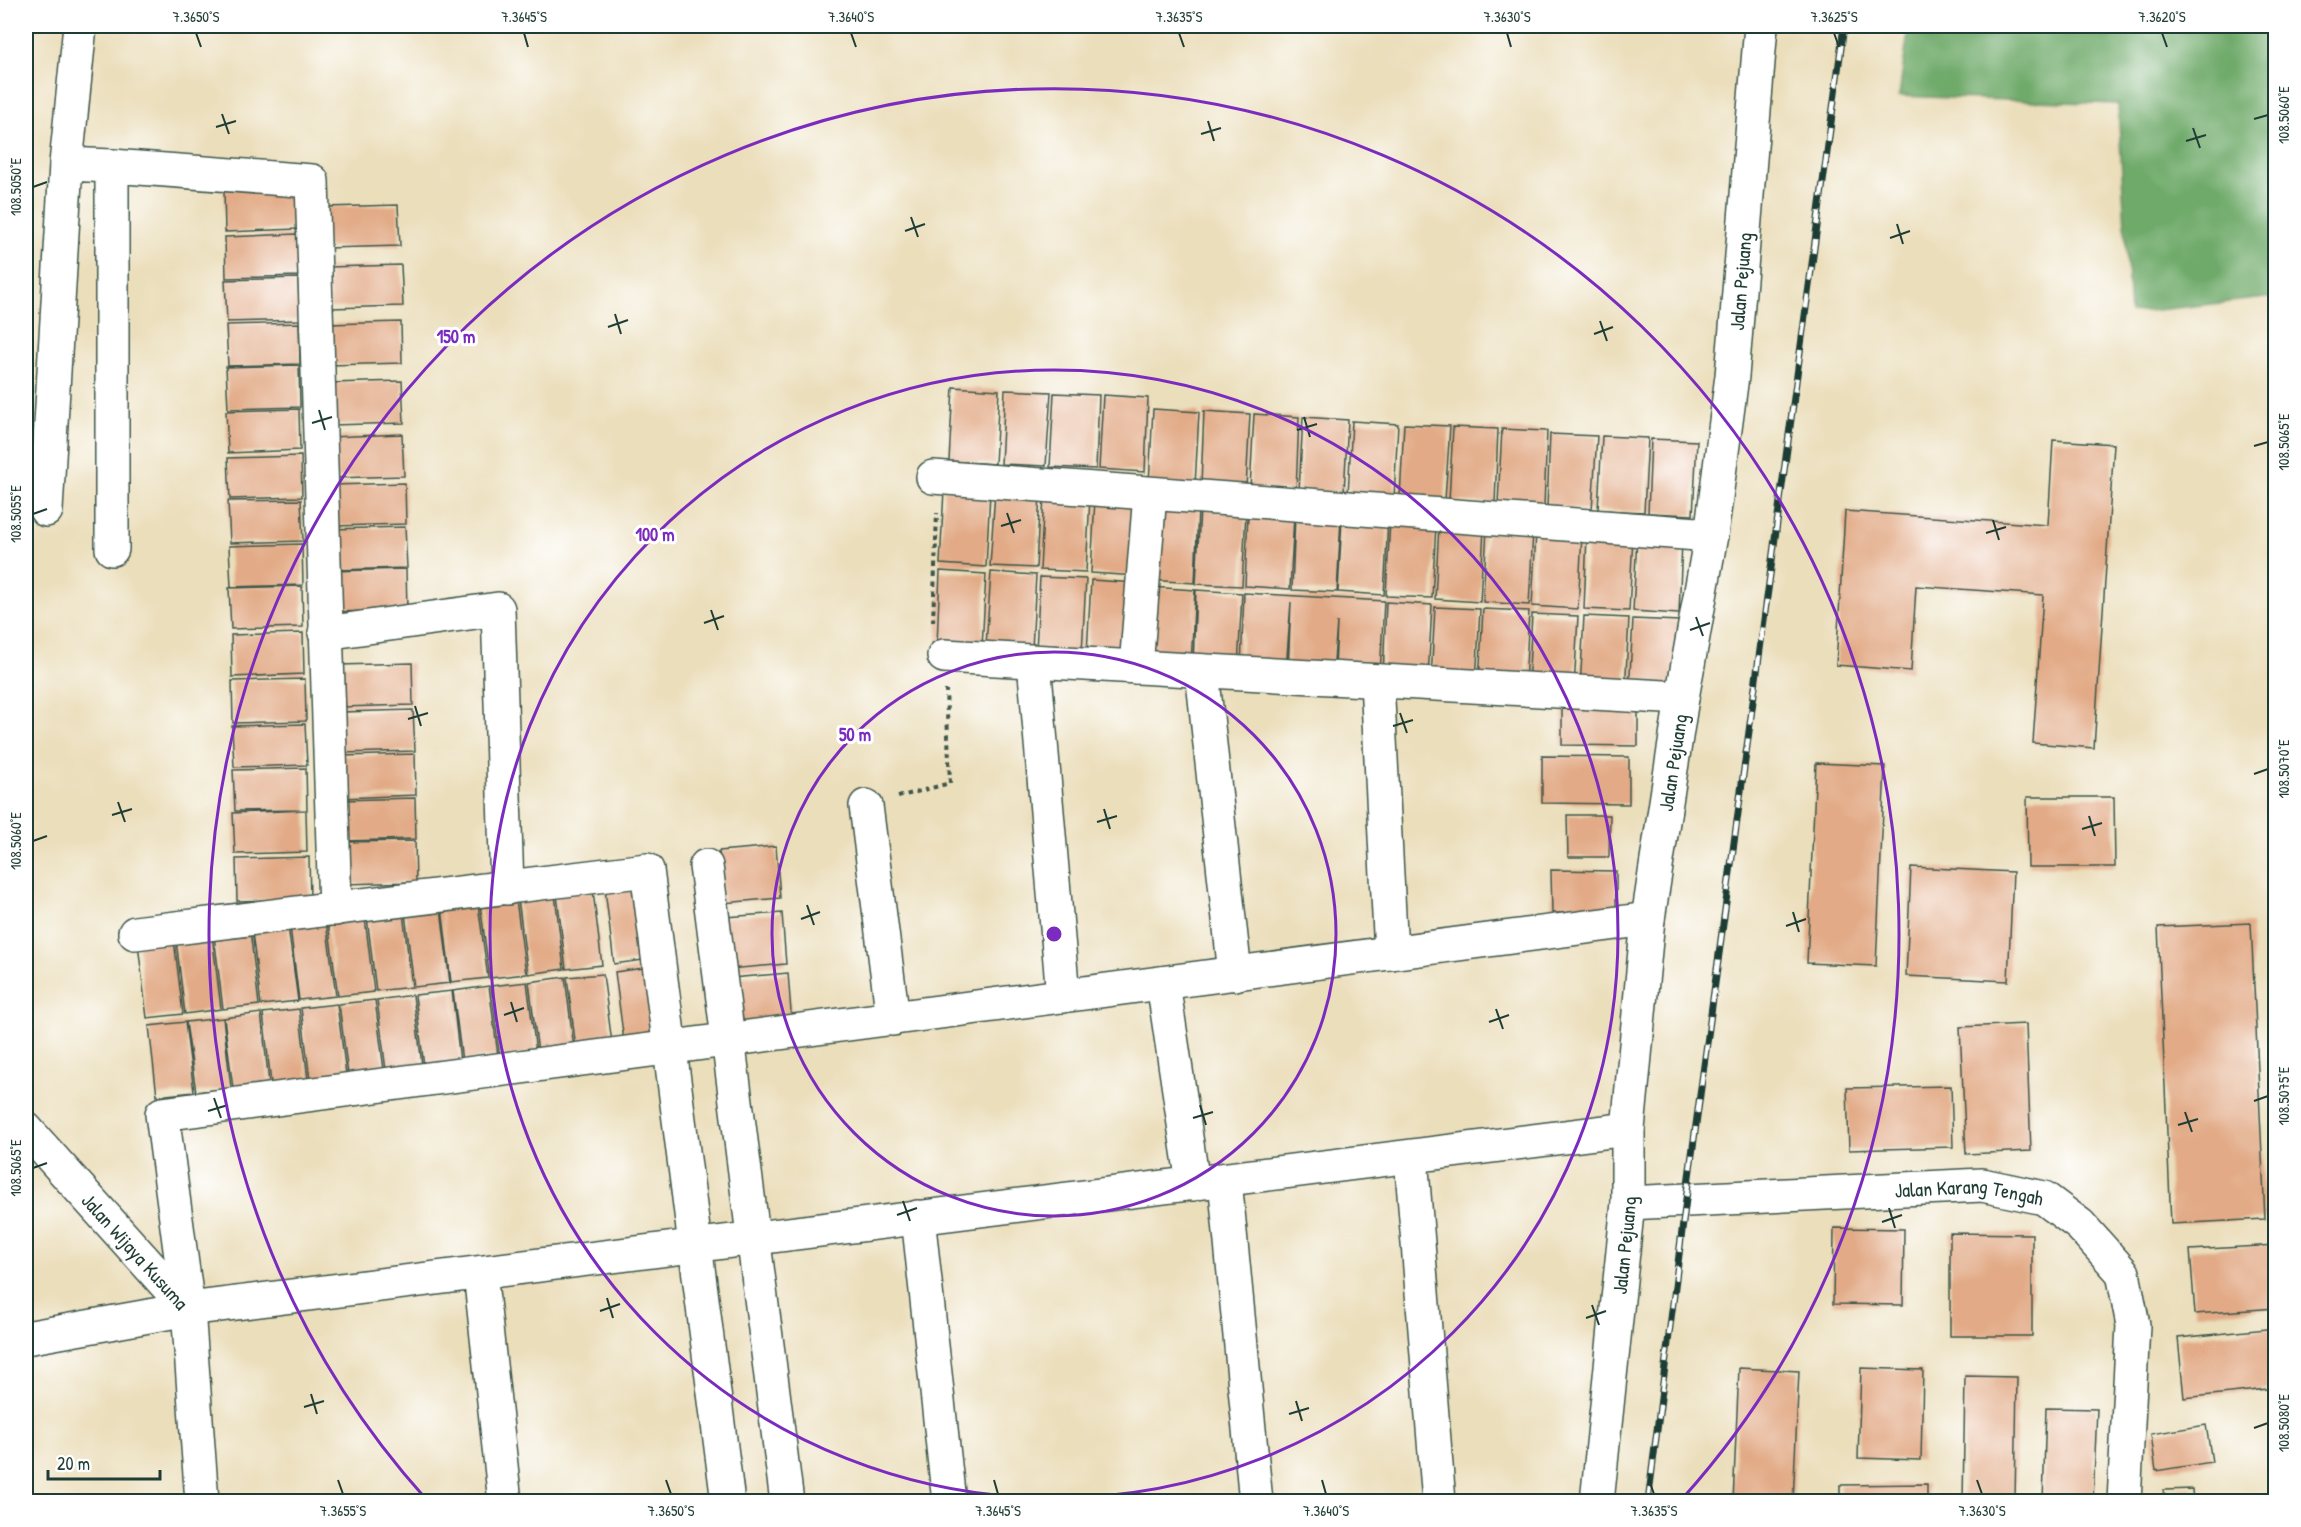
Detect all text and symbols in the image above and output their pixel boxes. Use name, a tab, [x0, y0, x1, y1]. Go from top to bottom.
text: 7.3650°S	[173, 6, 219, 27]
text: 7.3645°S	[501, 6, 547, 27]
text: 7.3640°S	[828, 6, 874, 27]
text: 7.3635°S	[1156, 6, 1202, 27]
text: 7.3630°S	[1483, 6, 1531, 27]
text: 7.3625°S	[1810, 6, 1858, 27]
text: 7.3620°S	[2138, 6, 2186, 27]
text: 108.5060°E	[2273, 86, 2294, 144]
text: 108.5050°E	[5, 158, 26, 216]
street label: Jalan Pejuang	[1722, 231, 1757, 331]
text: 150 m	[437, 324, 475, 349]
text: 108.5065°E	[2273, 413, 2294, 471]
text: 108.5055°E	[5, 485, 26, 543]
text: 100 m	[635, 522, 675, 547]
street label: Jalan Pejuang	[1651, 712, 1693, 813]
text: 50 m	[839, 722, 871, 747]
text: 108.5070°E	[2273, 739, 2294, 799]
text: 108.5060°E	[5, 812, 26, 870]
centre of rings	[1044, 924, 1064, 944]
text: 108.5075°E	[2273, 1066, 2294, 1125]
text: 108.5065°E	[5, 1139, 26, 1197]
street label: Jalan Karang Tengah	[1894, 1171, 2046, 1211]
street label: Jalan Wijaya Kusuma	[76, 1187, 195, 1315]
street label: Jalan Pejuang	[1605, 1196, 1642, 1296]
text: 108.5080°E	[2273, 1394, 2294, 1452]
scale bar	[48, 1443, 160, 1481]
text: 20 m	[57, 1451, 90, 1476]
text: 7.3655°S	[320, 1500, 366, 1521]
text: 7.3650°S	[648, 1500, 694, 1521]
text: 7.3645°S	[975, 1500, 1021, 1521]
text: 7.3640°S	[1303, 1500, 1349, 1521]
text: 7.3635°S	[1631, 1500, 1677, 1521]
text: 7.3630°S	[1958, 1500, 2006, 1521]

